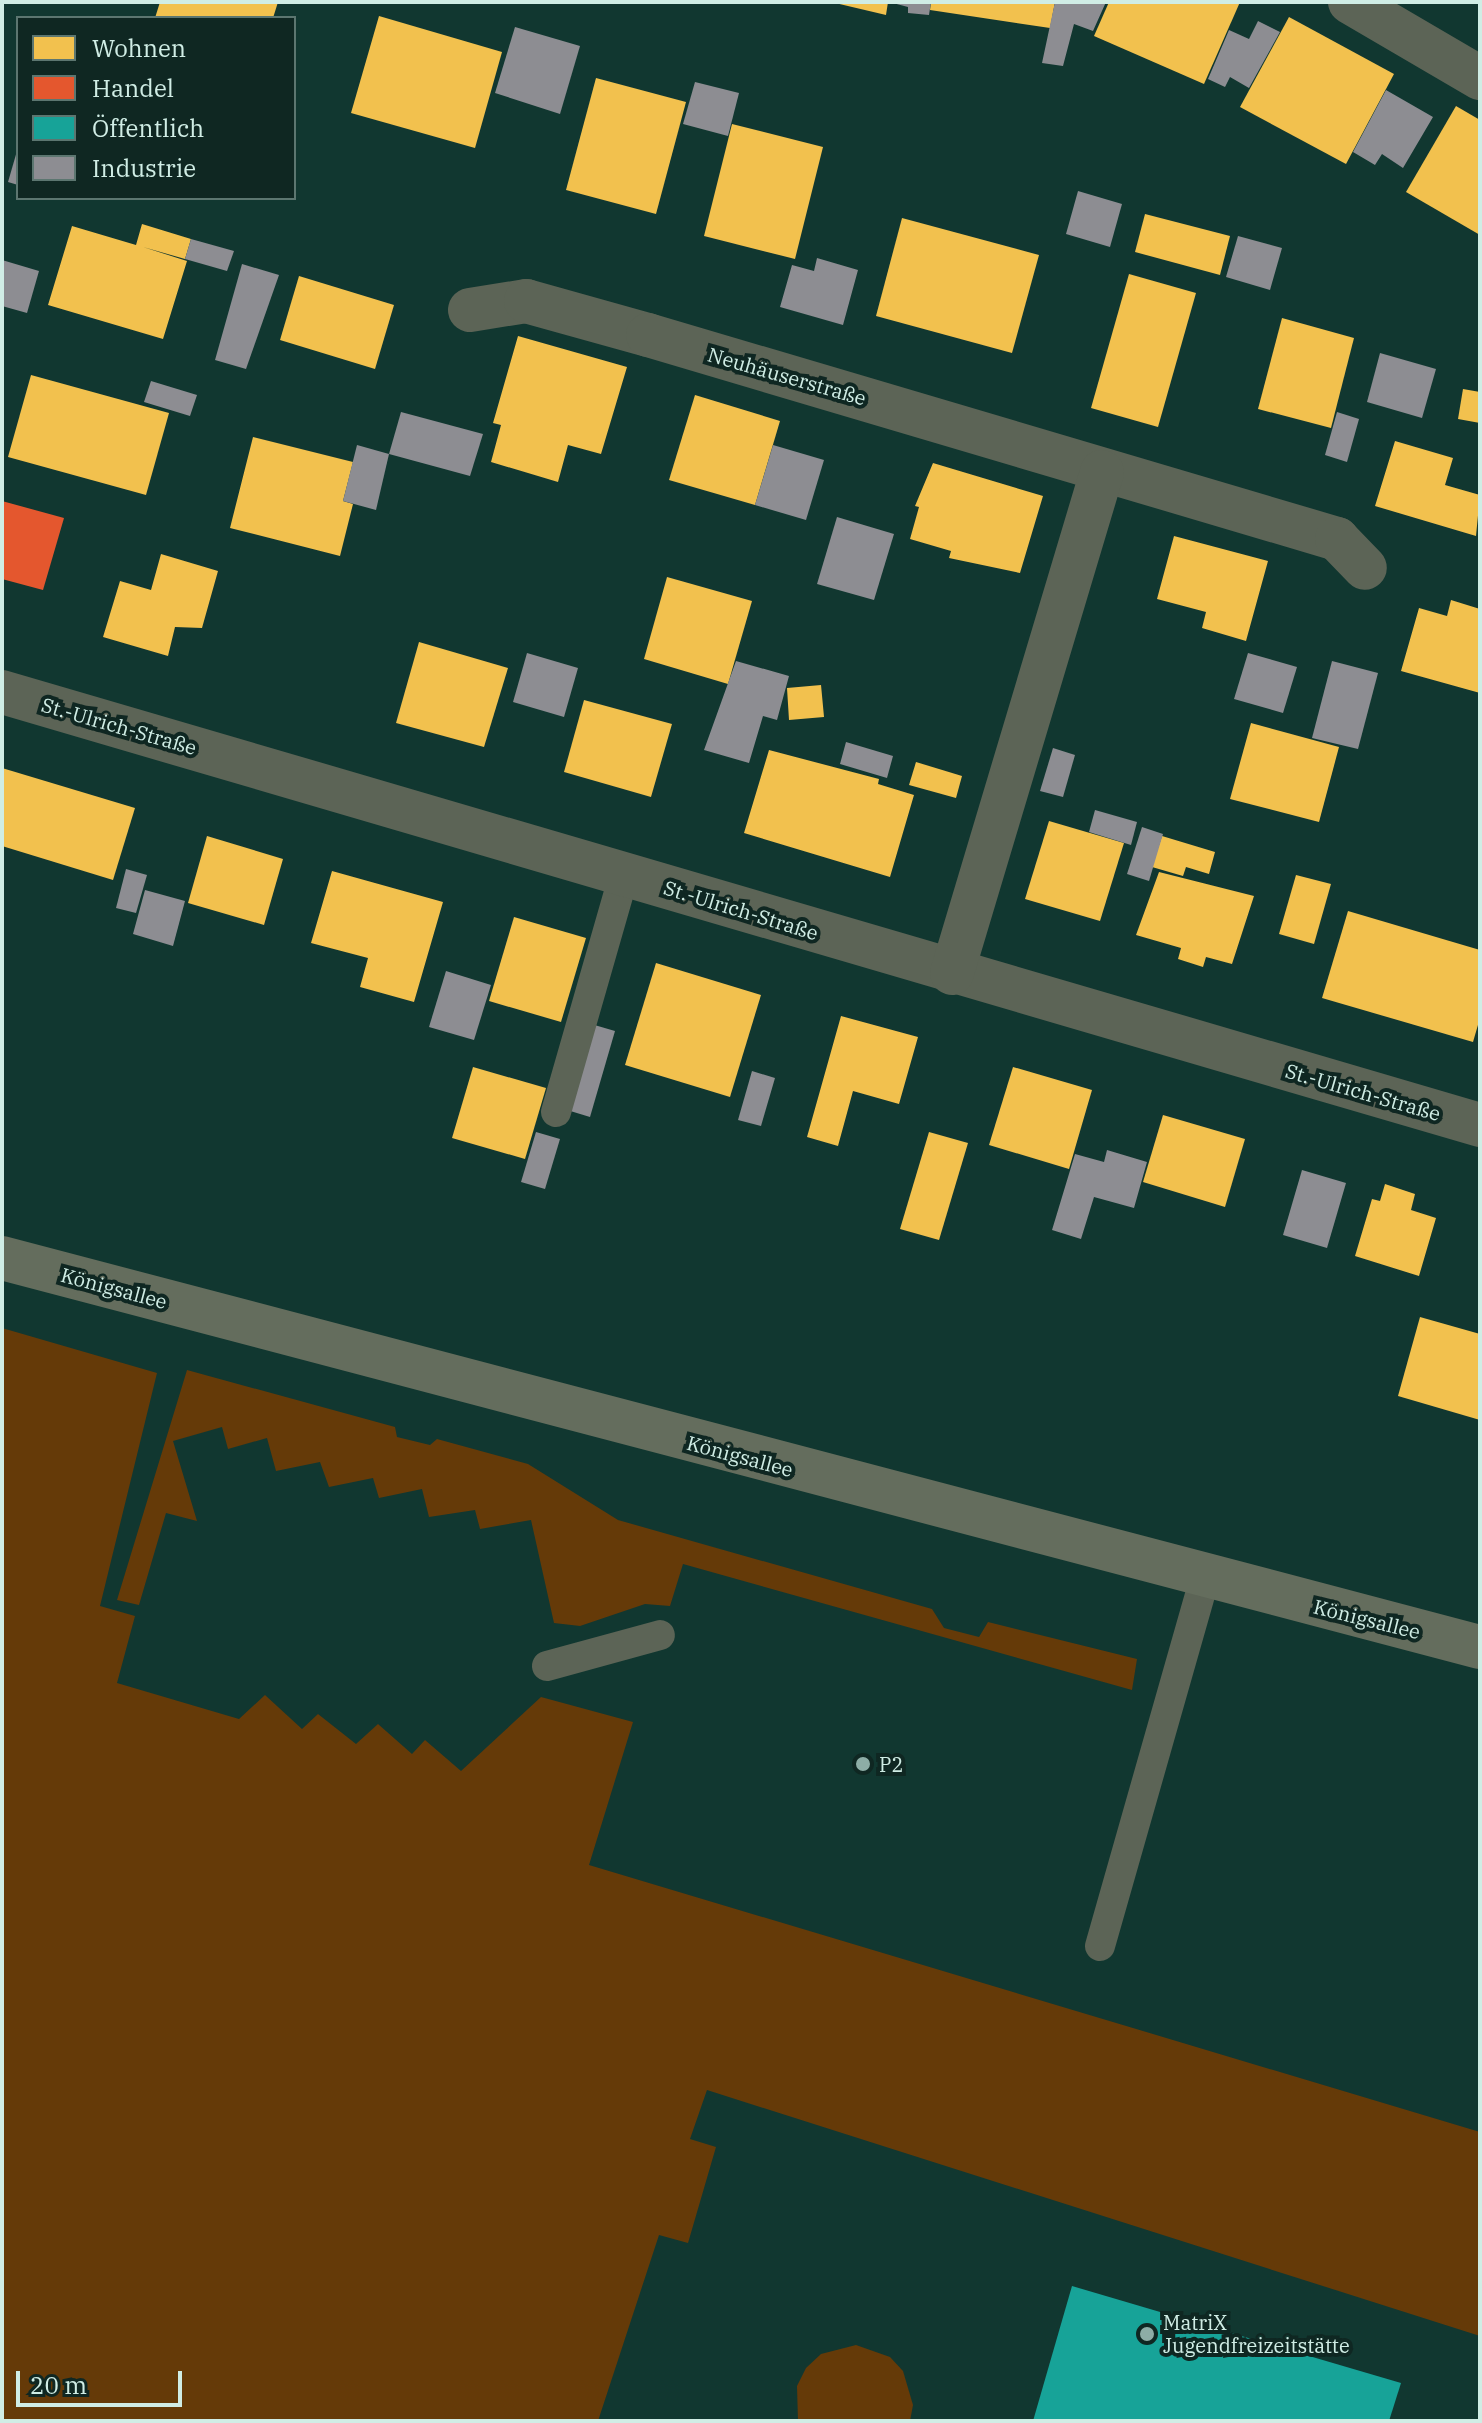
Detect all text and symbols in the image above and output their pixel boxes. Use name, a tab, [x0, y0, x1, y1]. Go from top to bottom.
legend	[16, 16, 296, 200]
text: Wohnen	[92, 32, 186, 64]
text: Handel	[92, 72, 174, 104]
text: Öffentlich	[92, 112, 204, 144]
text: Industrie	[92, 152, 196, 184]
street label: Neuhäuserstraße	[705, 342, 869, 410]
street label: St.-Ulrich-Straße	[39, 692, 199, 760]
street label: St.-Ulrich-Straße	[661, 875, 821, 945]
street label: St.-Ulrich-Straße	[1283, 1058, 1443, 1126]
street label: Königsallee	[58, 1262, 170, 1314]
street label: Königsallee	[684, 1430, 796, 1482]
street label: Königsallee	[1311, 1594, 1423, 1644]
place label: P2	[879, 1752, 903, 1776]
marker: P2	[854, 1755, 872, 1773]
place label: MatriX Jugendfreizeitstätte	[1163, 2310, 1350, 2357]
marker: MatriX Jugendfreizeitstätte	[1138, 2325, 1156, 2343]
scale bar	[20, 2355, 186, 2405]
text: 20 m	[30, 2369, 87, 2401]

